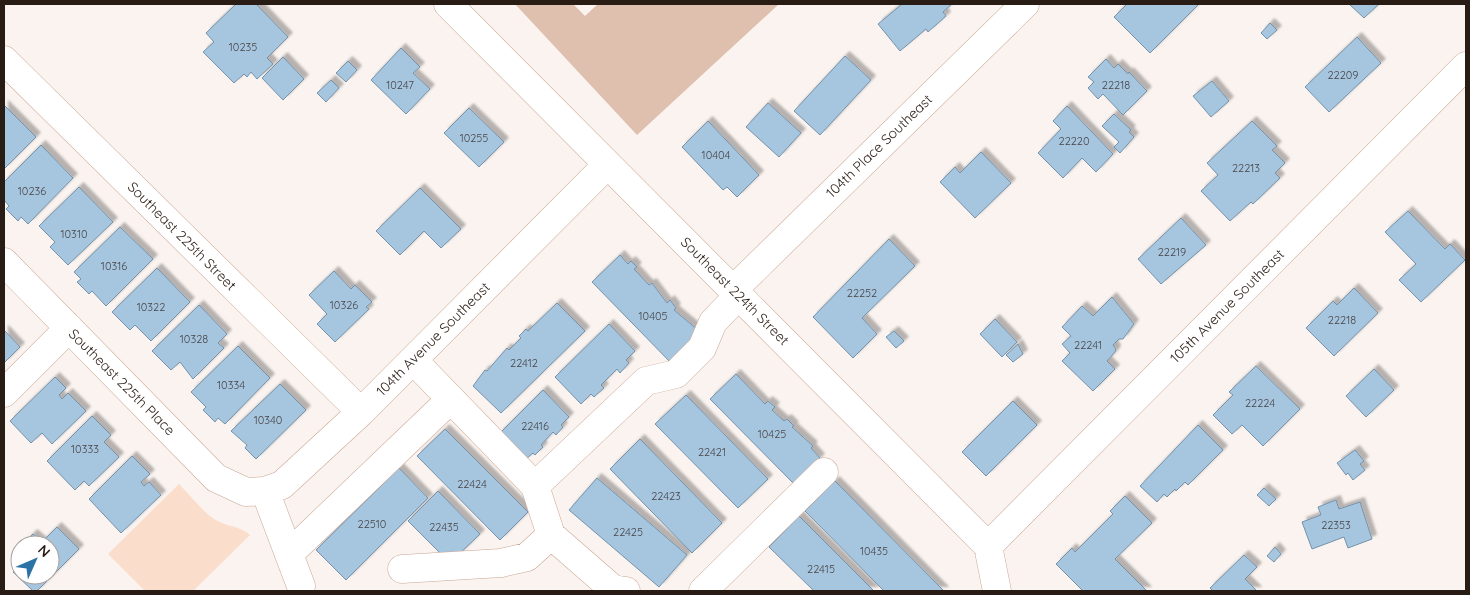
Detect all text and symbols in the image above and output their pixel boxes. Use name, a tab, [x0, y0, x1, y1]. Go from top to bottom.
house number: 10235	[229, 40, 257, 54]
house number: 22209	[1328, 68, 1358, 82]
house number: 10247	[386, 78, 414, 92]
house number: 22218	[1102, 78, 1130, 92]
street label: 104th Place Southeast	[822, 90, 936, 202]
house number: 10255	[460, 131, 488, 145]
house number: 22220	[1059, 134, 1089, 148]
house number: 10404	[702, 148, 731, 162]
house number: 22213	[1232, 161, 1260, 175]
street label: Southeast 225th Street	[124, 178, 240, 294]
house number: 10236	[18, 184, 46, 198]
house number: 10310	[61, 227, 88, 241]
street label: Southeast 224th Street	[677, 233, 793, 349]
house number: 22219	[1158, 245, 1186, 259]
street label: 105th Avenue Southeast	[1166, 245, 1288, 367]
house number: 10316	[101, 259, 127, 273]
street label: 104th Avenue Southeast	[372, 278, 494, 400]
house number: 22252	[847, 286, 877, 300]
house number: 10326	[330, 298, 358, 312]
house number: 10322	[137, 300, 165, 314]
house number: 10405	[639, 309, 667, 323]
house number: 22218	[1328, 313, 1356, 327]
street label: Southeast 225th Place	[65, 325, 179, 439]
house number: 10328	[180, 332, 208, 346]
house number: 22241	[1074, 338, 1102, 352]
house number: 22412	[510, 356, 538, 370]
house number: 10334	[217, 378, 245, 392]
house number: 22224	[1245, 396, 1275, 410]
house number: 10340	[254, 413, 282, 427]
house number: 22416	[521, 419, 549, 433]
house number: 10425	[758, 427, 786, 441]
house number: 10333	[71, 442, 99, 456]
house number: 22421	[698, 445, 726, 459]
house number: 22424	[457, 477, 487, 491]
house number: 22423	[651, 489, 681, 503]
house number: 22510	[358, 517, 386, 531]
house number: 22353	[1321, 518, 1351, 532]
house number: 22435	[429, 520, 459, 534]
house number: 22425	[613, 525, 643, 539]
north arrow	[10, 535, 60, 585]
text: N	[34, 541, 54, 561]
house number: 10435	[860, 544, 888, 558]
house number: 22415	[807, 562, 835, 576]

